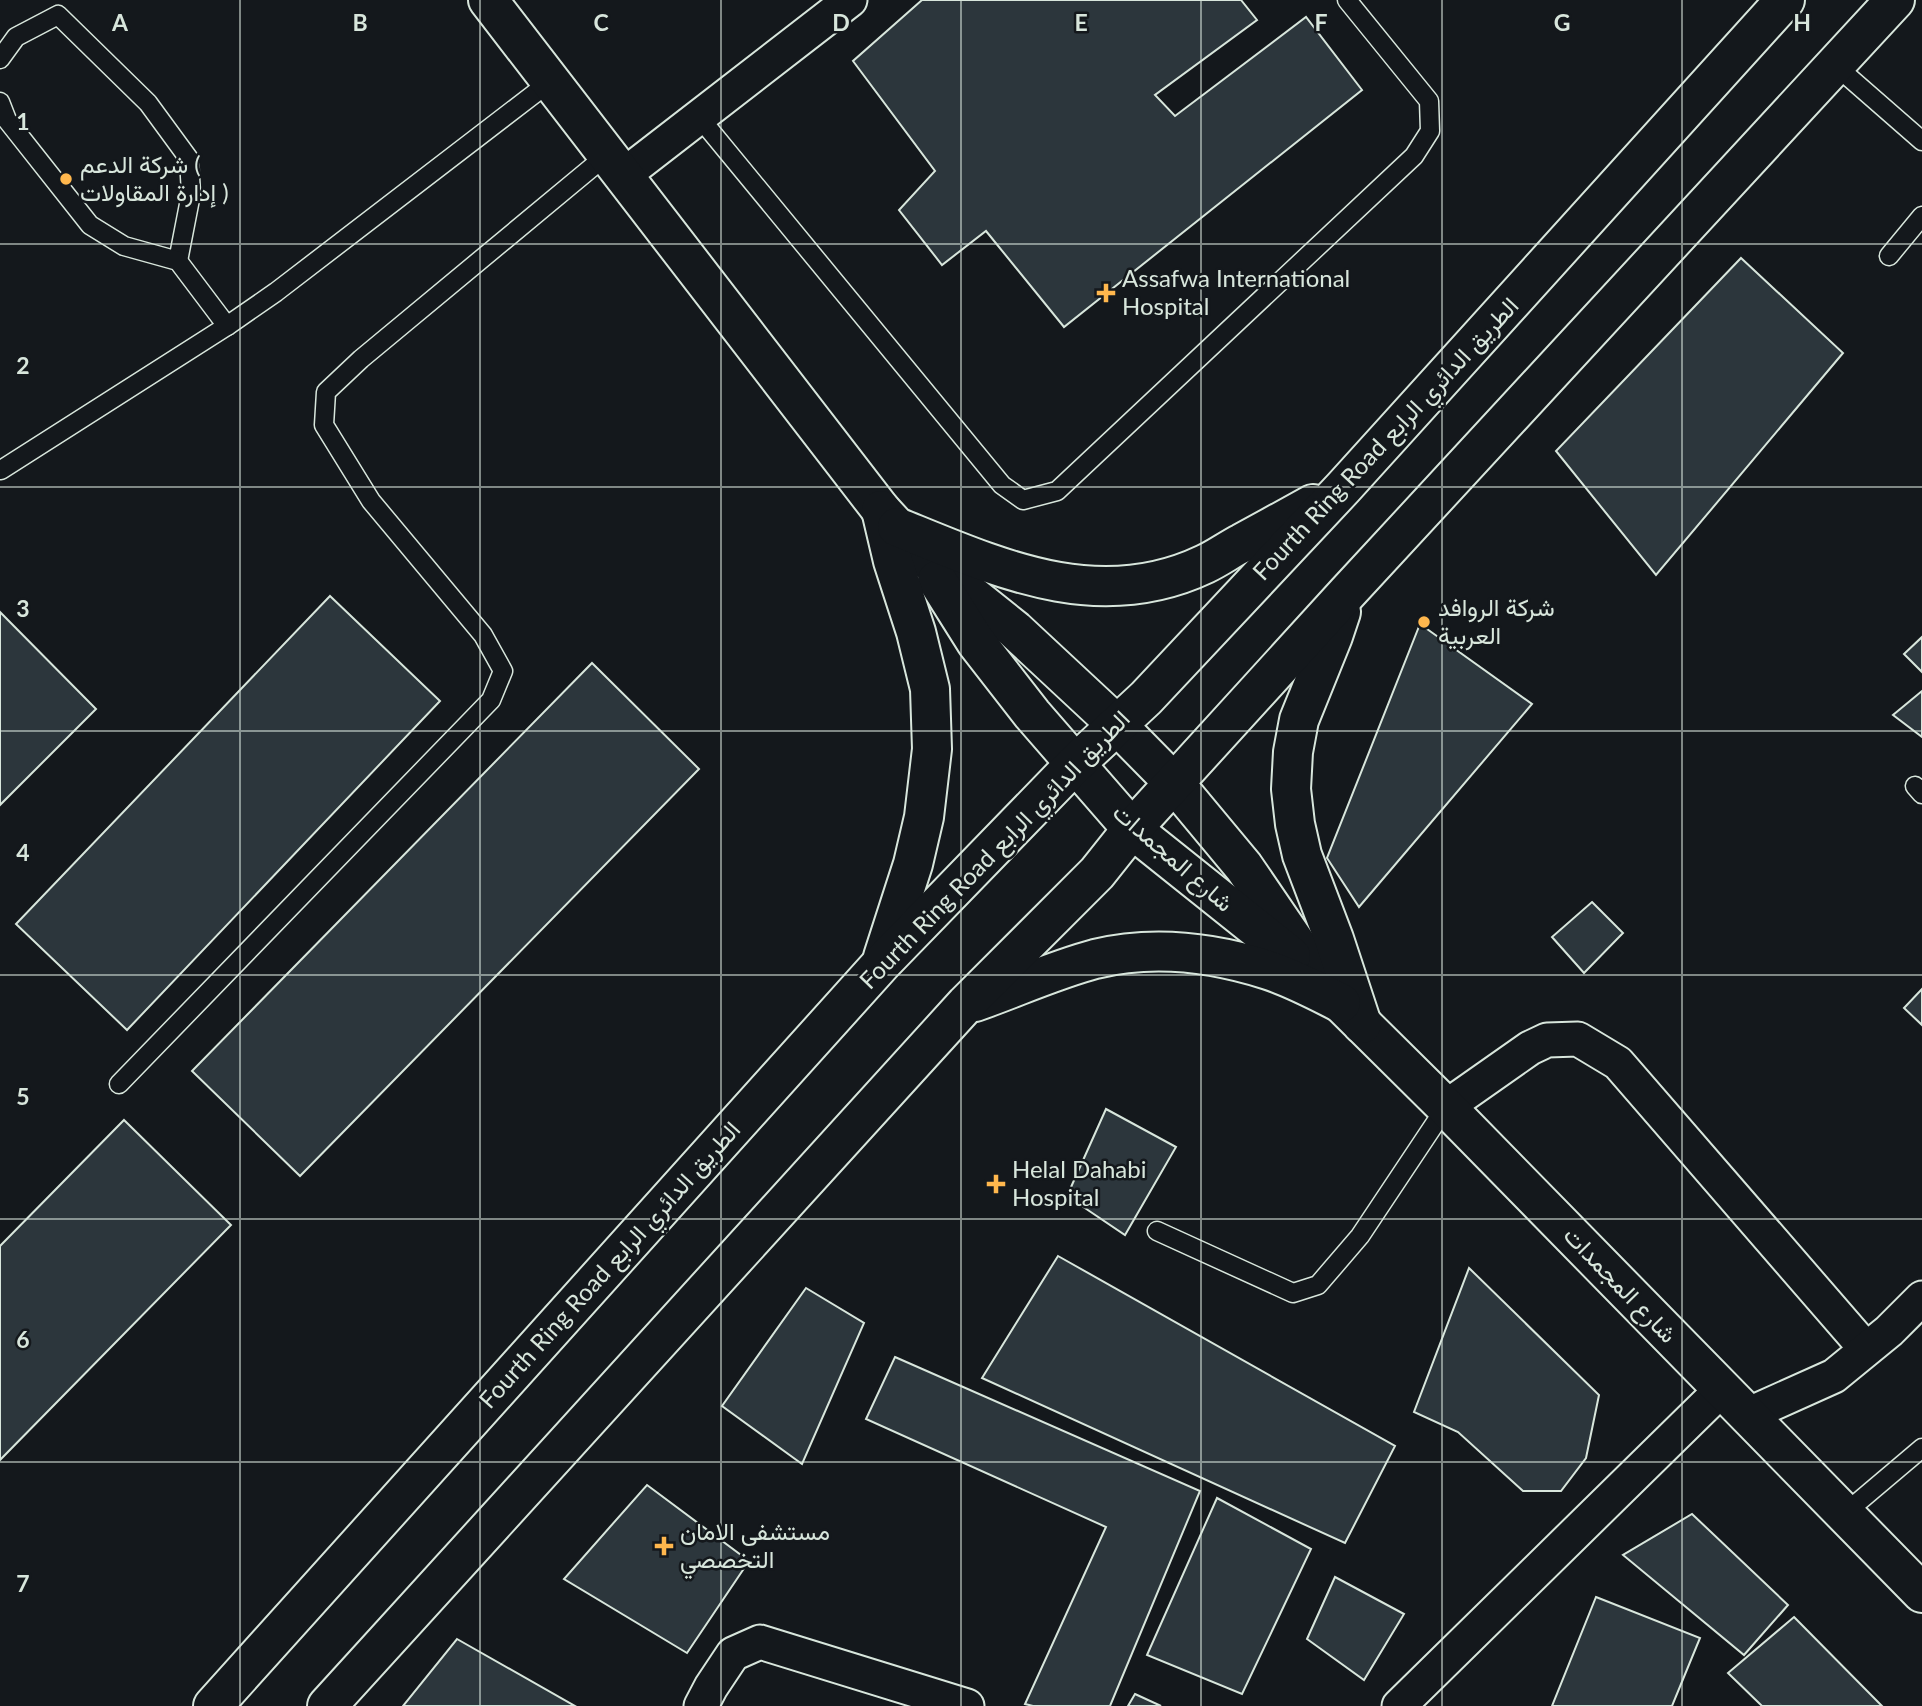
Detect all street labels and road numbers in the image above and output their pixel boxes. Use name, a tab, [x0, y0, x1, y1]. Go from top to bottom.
street label: Fourth Ring Road الطريق الدائري الرابع	[1246, 291, 1528, 590]
street label: Fourth Ring Road الطريق الدائري الرابع	[853, 704, 1139, 999]
street label: شارع المجمدات	[1106, 797, 1240, 919]
street label: Fourth Ring Road الطريق الدائري الرابع	[472, 1115, 750, 1417]
street label: شارع المجمدات	[1556, 1220, 1684, 1350]

